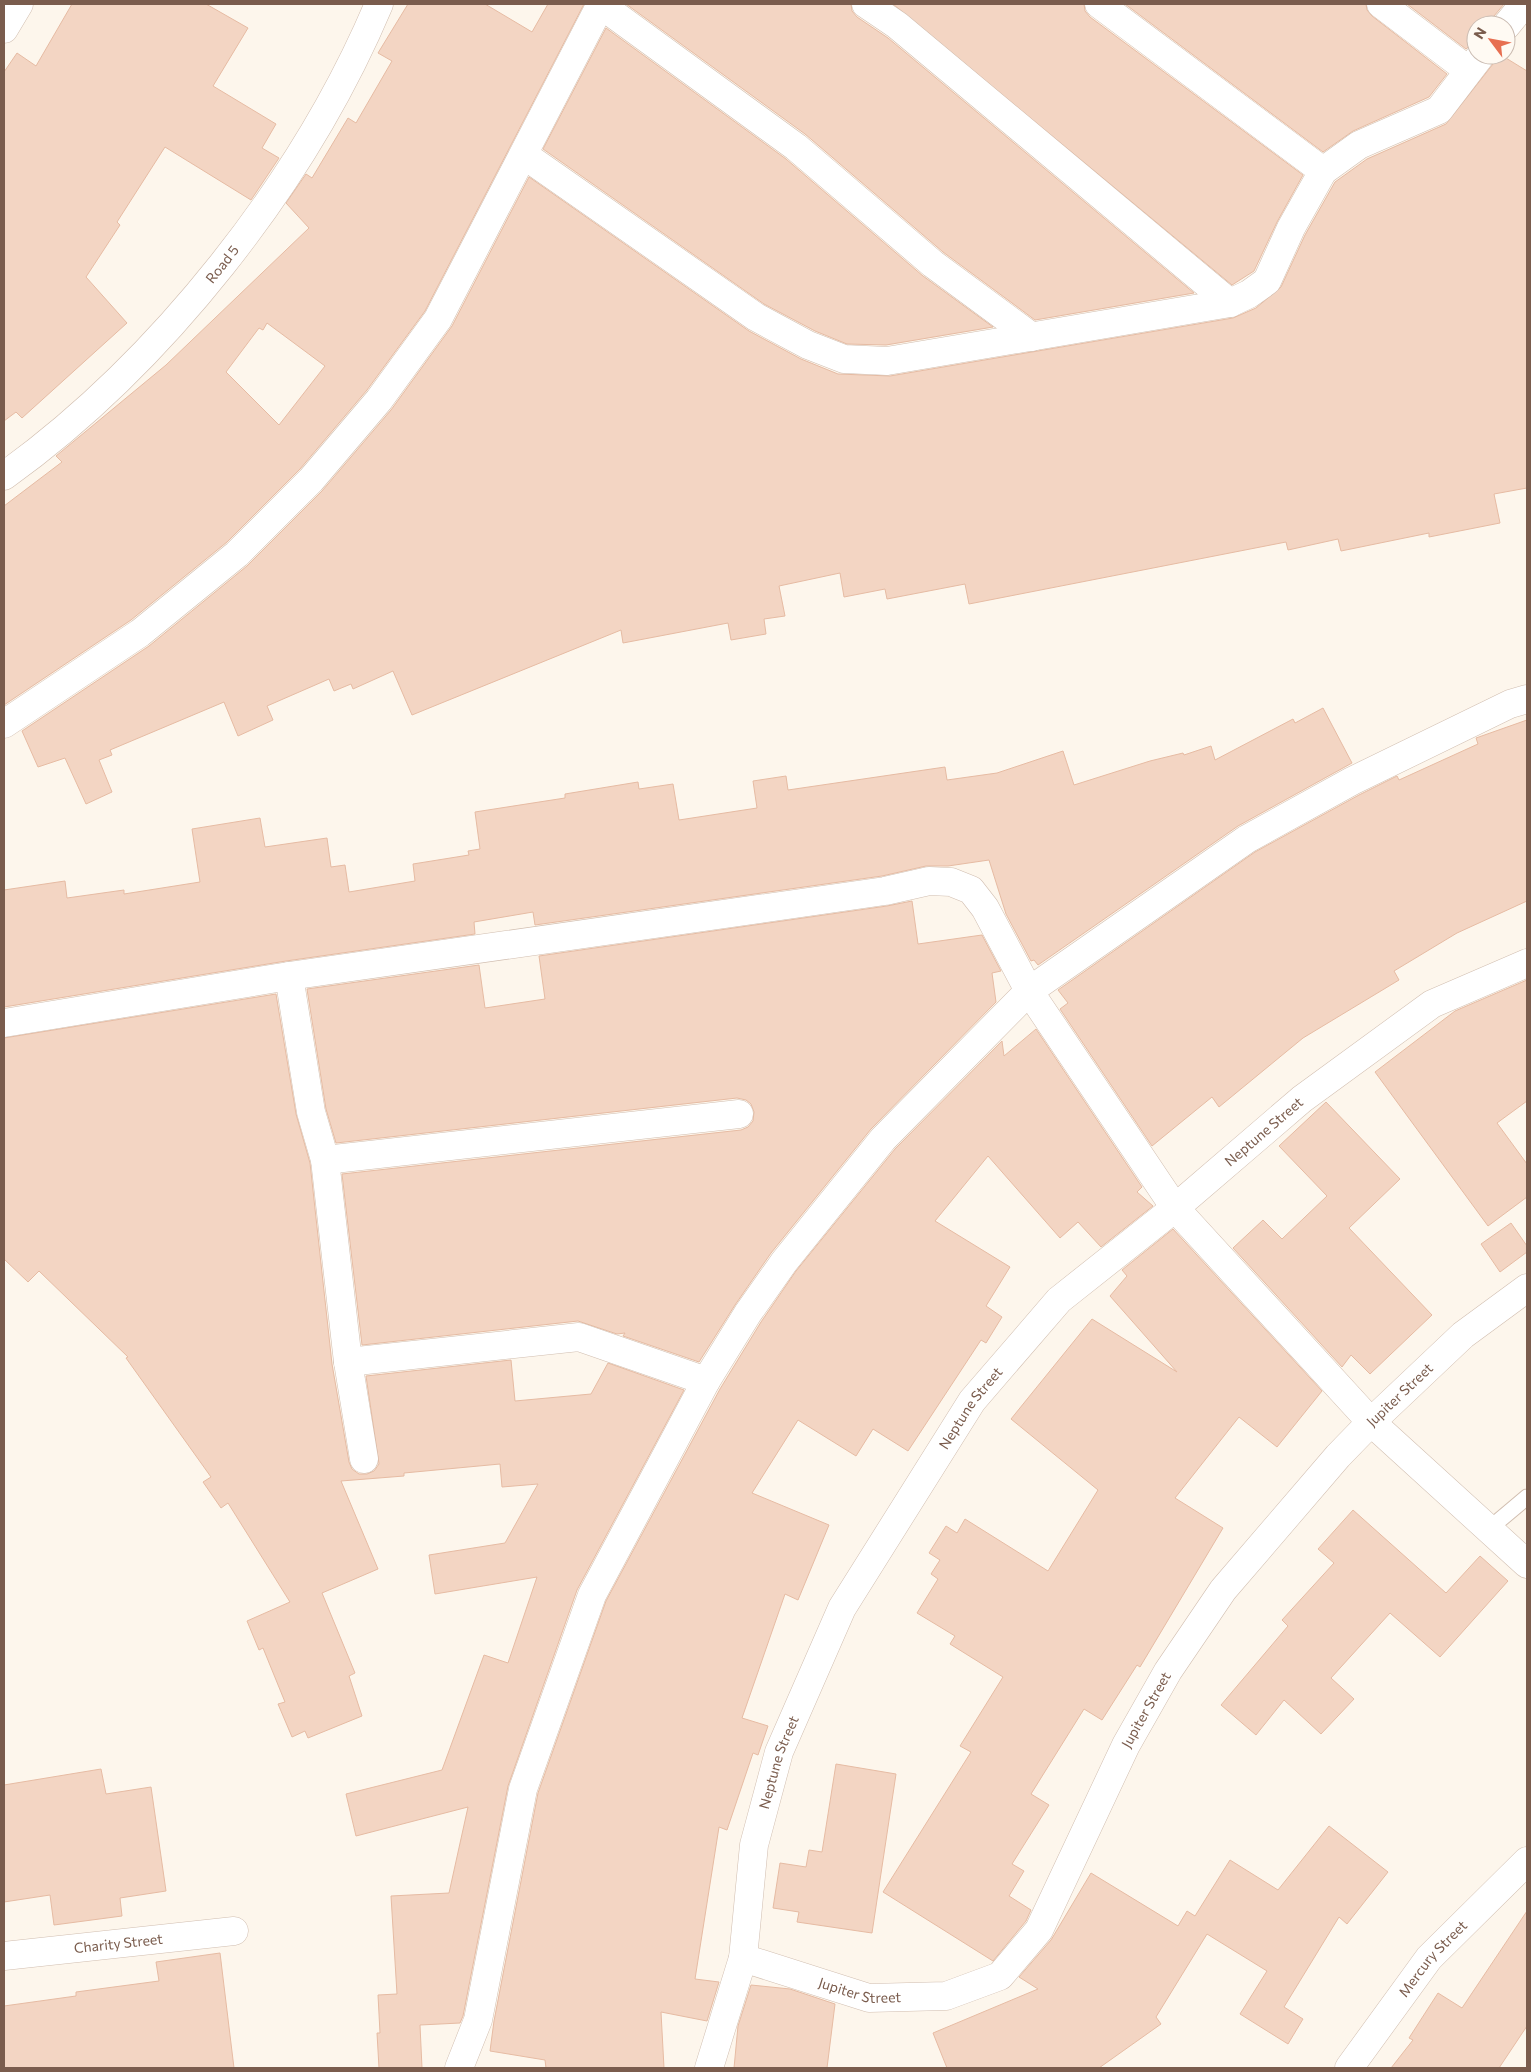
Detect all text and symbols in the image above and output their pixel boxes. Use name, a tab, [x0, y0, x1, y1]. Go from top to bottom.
north arrow	[1466, 15, 1516, 65]
text: N	[1470, 24, 1490, 42]
street label: Road 5	[202, 242, 242, 286]
street label: Neptune Street	[1221, 1093, 1306, 1170]
street label: Jupiter Street	[1363, 1359, 1436, 1430]
street label: Neptune Street	[935, 1363, 1006, 1452]
street label: Jupiter Street	[1117, 1668, 1174, 1751]
street label: Neptune Street	[755, 1713, 802, 1811]
street label: Mercury Street	[1395, 1916, 1470, 2000]
street label: Charity Street	[73, 1930, 164, 1956]
street label: Jupiter Street	[816, 1974, 902, 2006]

